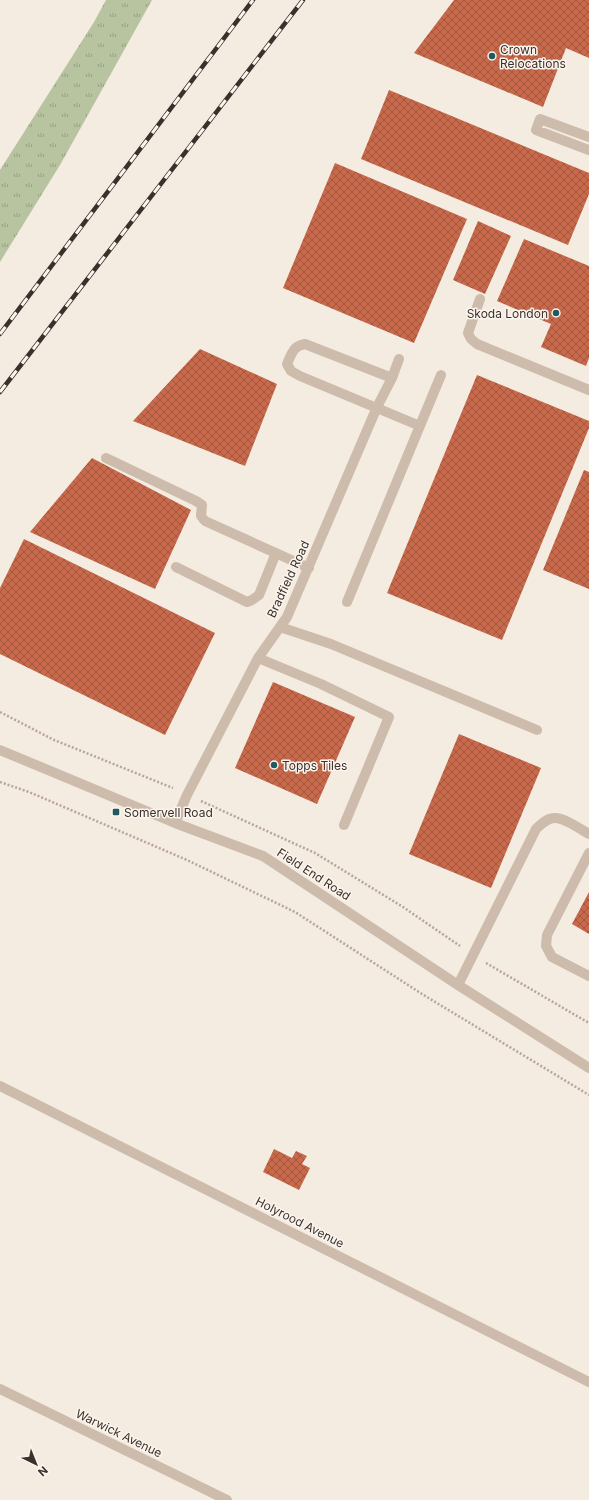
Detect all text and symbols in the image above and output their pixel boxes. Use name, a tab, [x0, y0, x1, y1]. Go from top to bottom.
place label: Crown Relocations	[500, 42, 566, 71]
marker: Crown Relocations	[487, 51, 497, 61]
place label: Skoda London	[467, 306, 548, 321]
marker: Skoda London	[551, 308, 561, 318]
street label: Bradfield Road	[264, 538, 312, 620]
place label: Topps Tiles	[282, 758, 347, 773]
marker: Topps Tiles	[269, 760, 279, 770]
place label: Somervell Road	[124, 805, 213, 820]
marker: Somervell Road	[111, 807, 121, 817]
street label: Field End Road	[274, 845, 354, 903]
street label: Holyrood Avenue	[253, 1193, 347, 1251]
street label: Warwick Avenue	[73, 1406, 165, 1460]
north arrow	[16, 1444, 56, 1484]
text: N	[35, 1463, 51, 1479]

